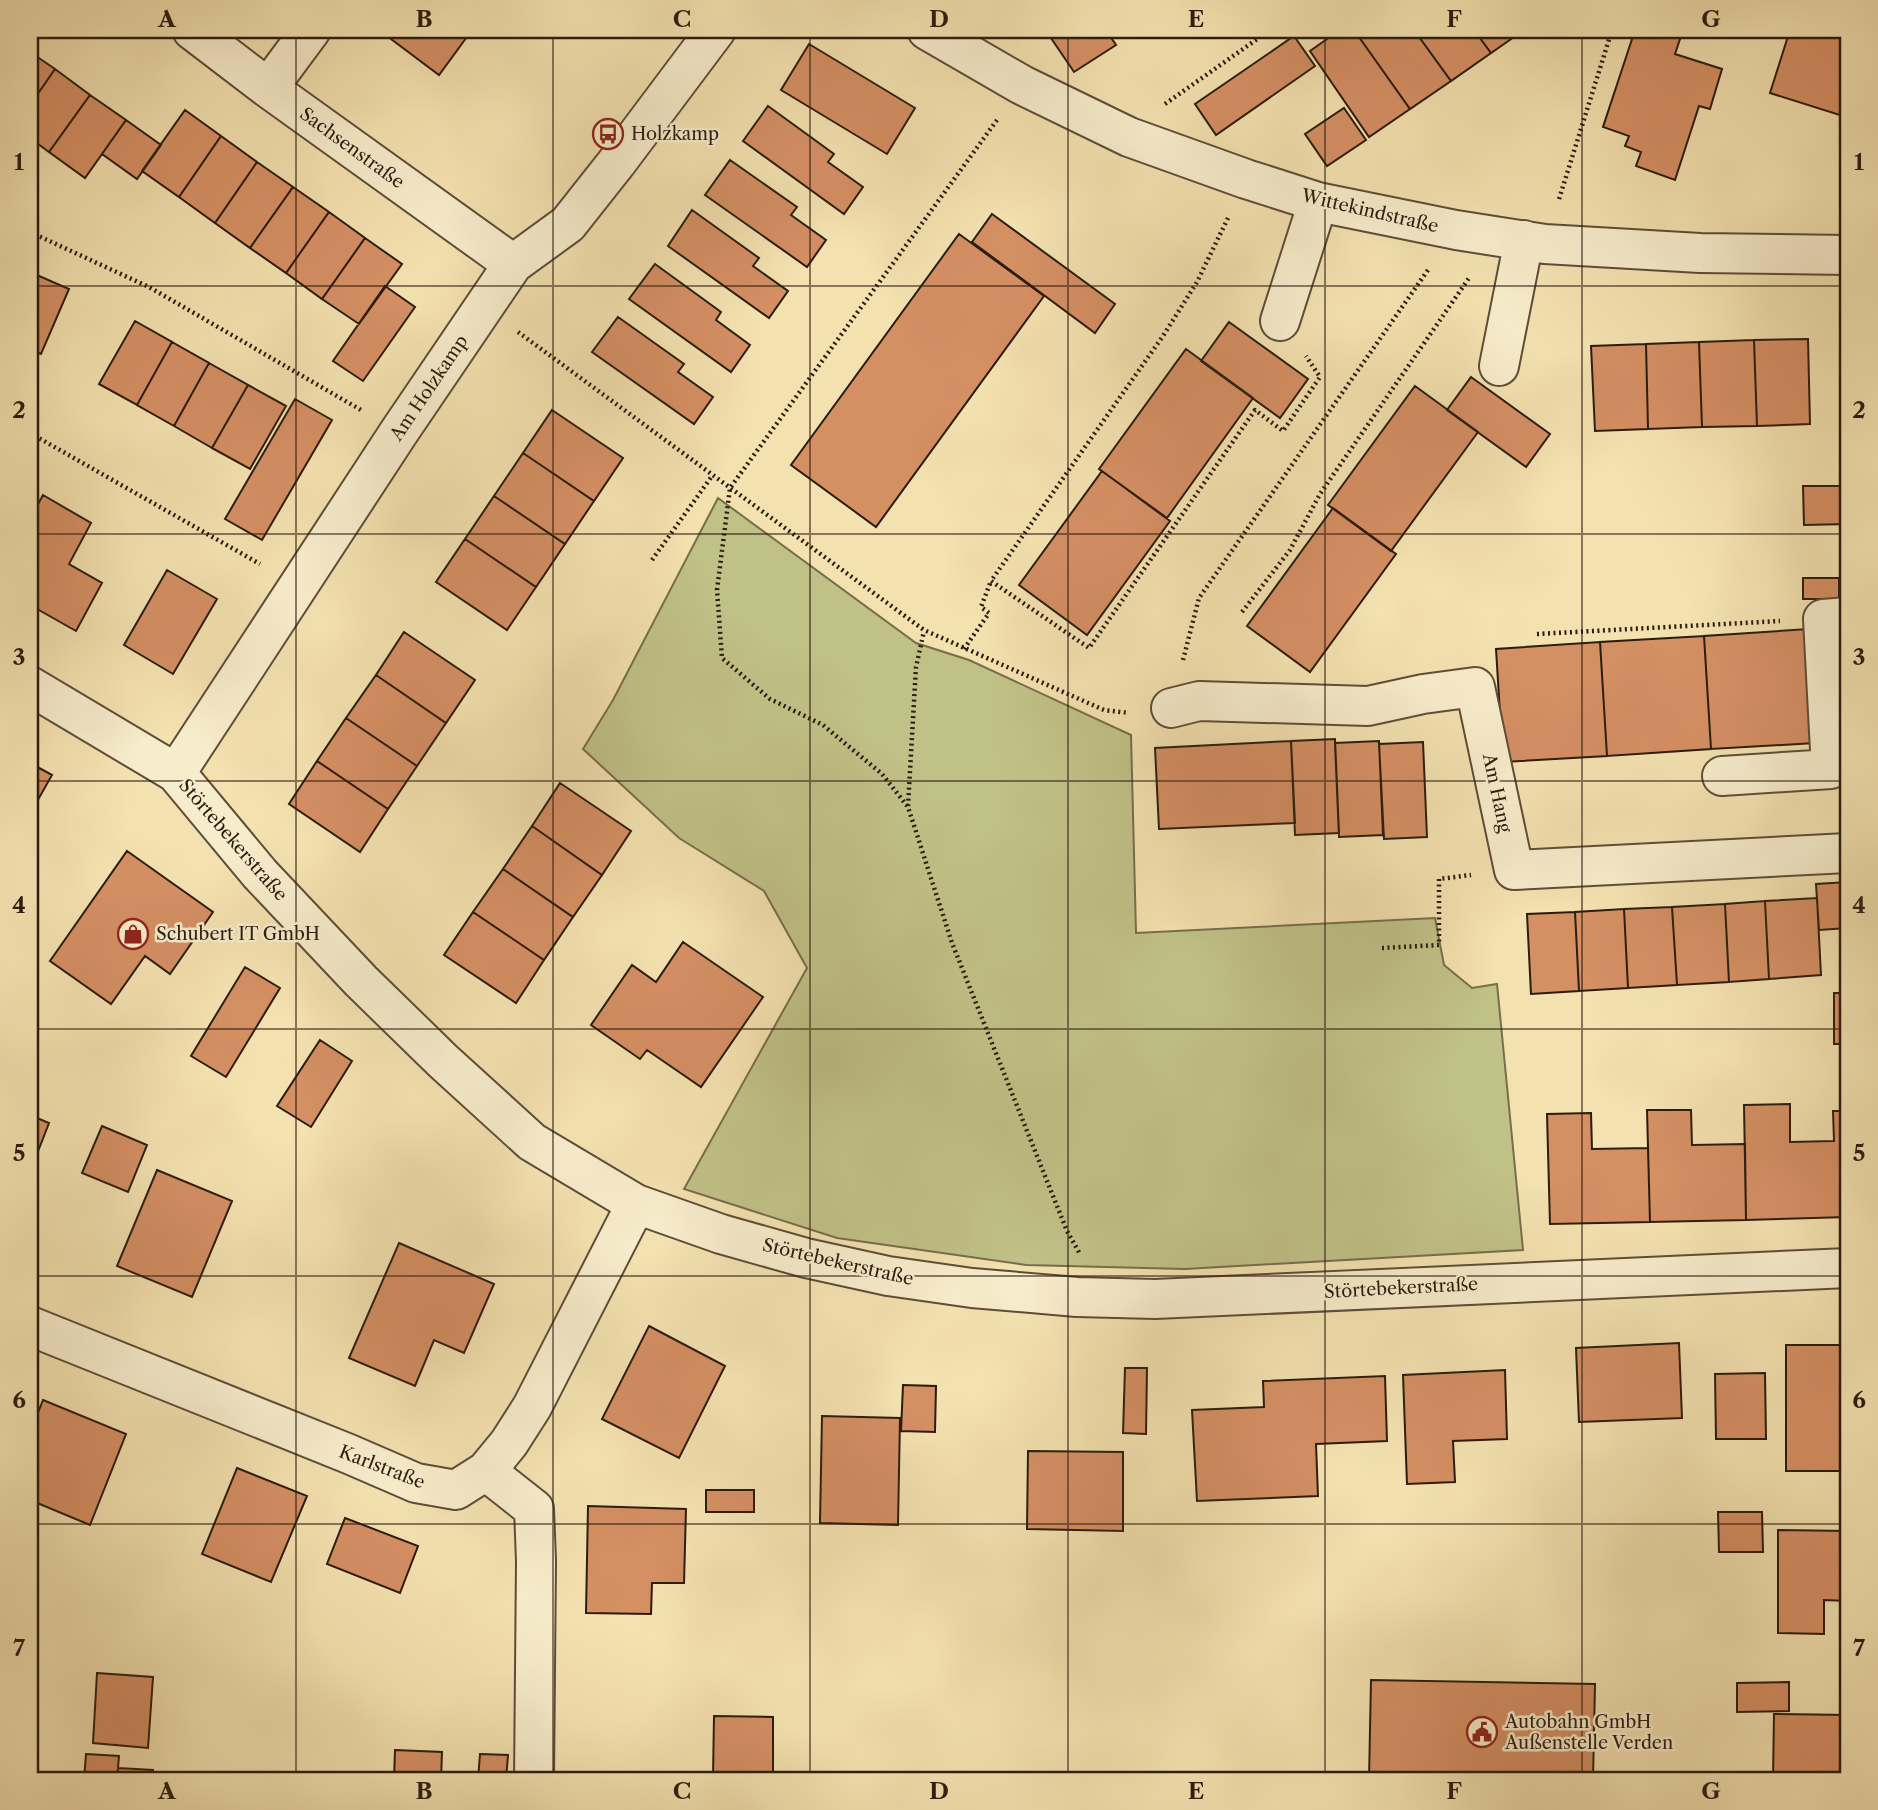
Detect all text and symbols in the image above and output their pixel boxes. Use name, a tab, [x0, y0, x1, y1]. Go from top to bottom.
text: A	[157, 5, 177, 33]
text: B	[415, 5, 433, 33]
text: C	[673, 5, 691, 33]
text: D	[929, 5, 949, 33]
text: E	[1188, 5, 1204, 33]
text: F	[1446, 5, 1462, 33]
text: G	[1701, 5, 1721, 33]
street label: Sachsenstraße	[295, 103, 409, 193]
bus stop icon: Holzkamp	[591, 117, 625, 151]
place label: Holzkamp	[631, 123, 719, 145]
text: 1	[14, 148, 25, 176]
text: 1	[1854, 148, 1865, 176]
street label: Wittekindstraße	[1298, 184, 1441, 237]
street label: Am Holzkamp	[385, 331, 472, 446]
text: 2	[12, 396, 26, 424]
text: 2	[1852, 396, 1866, 424]
text: 3	[13, 643, 26, 671]
text: 3	[1853, 643, 1866, 671]
street label: Am Hang	[1478, 750, 1516, 835]
street label: Störtebekerstraße	[174, 775, 292, 905]
text: 4	[12, 891, 26, 919]
text: 4	[1852, 891, 1866, 919]
shop icon: Schubert IT GmbH	[116, 917, 150, 951]
place label: Schubert IT GmbH	[156, 923, 320, 945]
text: 5	[13, 1139, 25, 1167]
text: 5	[1853, 1139, 1865, 1167]
street label: Störtebekerstraße	[760, 1234, 916, 1290]
street label: Störtebekerstraße	[1323, 1273, 1479, 1303]
text: 6	[12, 1386, 26, 1414]
text: 6	[1852, 1386, 1866, 1414]
street label: Karlstraße	[336, 1441, 428, 1493]
text: 7	[13, 1634, 25, 1662]
text: 7	[1853, 1634, 1865, 1662]
place label: Autobahn GmbH Außenstelle Verden	[1504, 1711, 1673, 1754]
public building icon: Autobahn GmbH Außenstelle Verden	[1465, 1715, 1499, 1749]
text: A	[157, 1777, 177, 1805]
text: B	[415, 1777, 433, 1805]
text: C	[673, 1777, 691, 1805]
text: D	[929, 1777, 949, 1805]
text: E	[1188, 1777, 1204, 1805]
text: F	[1446, 1777, 1462, 1805]
text: G	[1701, 1777, 1721, 1805]

